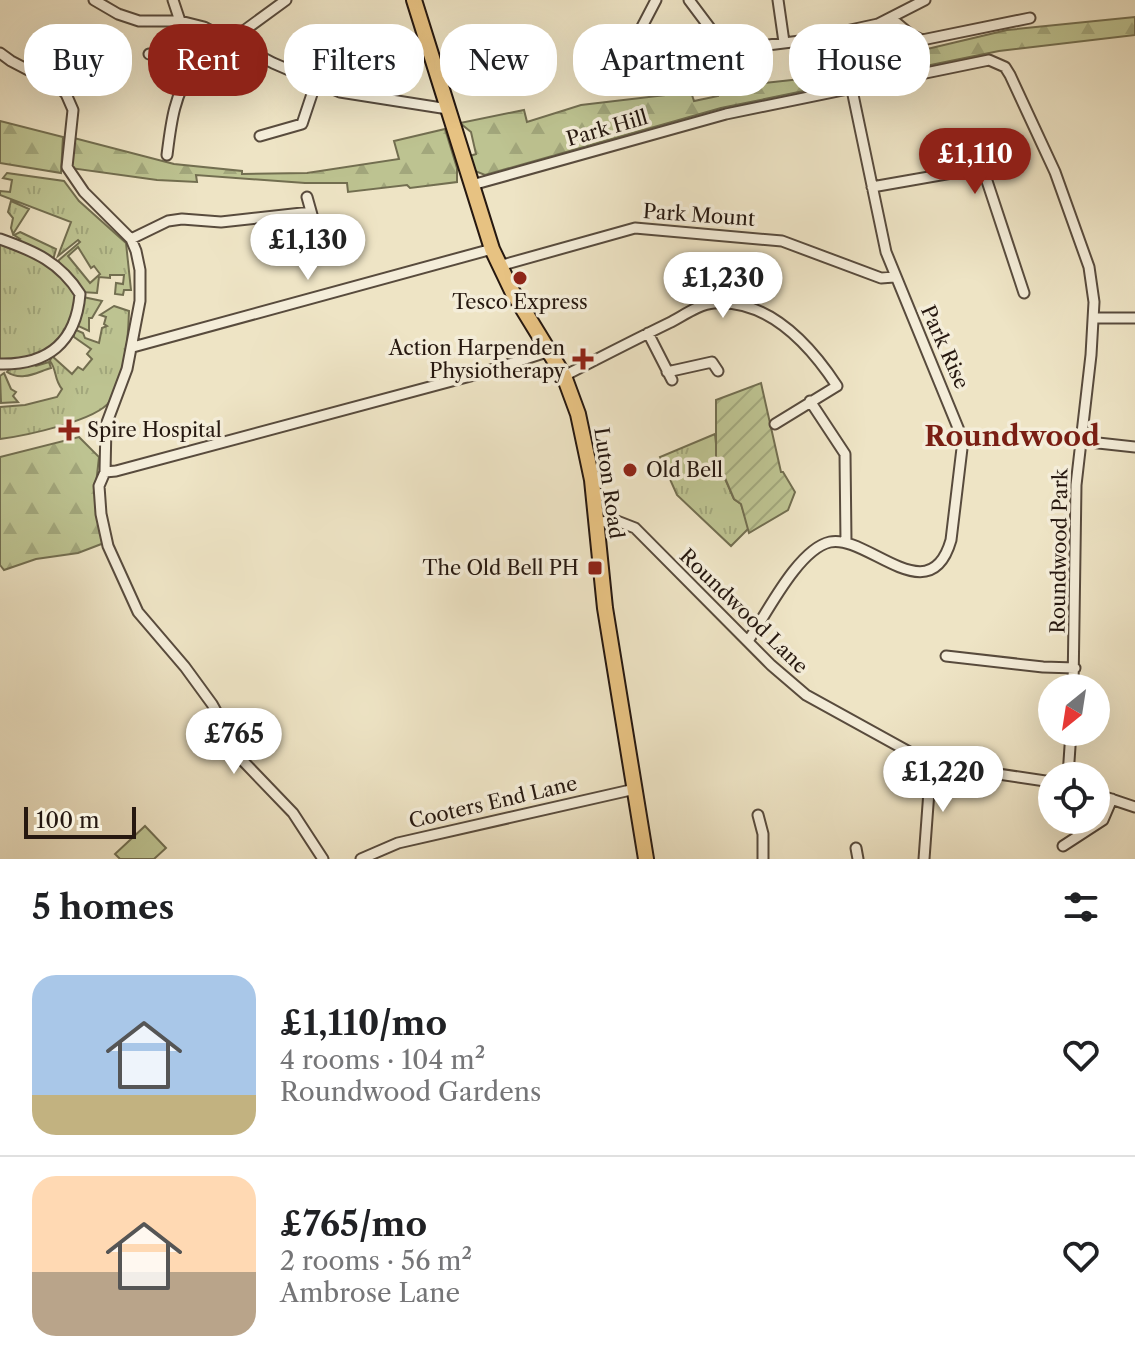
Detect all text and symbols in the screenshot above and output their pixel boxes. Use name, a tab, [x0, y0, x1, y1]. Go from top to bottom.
chip: Buy	[24, 24, 132, 96]
chip: Rent	[148, 24, 268, 96]
chip: Filters	[284, 24, 424, 96]
chip: New	[440, 24, 557, 96]
chip: Apartment	[573, 24, 773, 96]
chip: House	[789, 24, 930, 96]
street label: Park Hill	[564, 105, 650, 151]
pin: £1,110	[910, 128, 1040, 196]
text: £1,110	[937, 138, 1013, 170]
street label: Park Mount	[642, 199, 756, 231]
pin: £1,130	[243, 214, 373, 282]
text: £1,130	[268, 224, 348, 256]
pin: £1,230	[658, 252, 788, 320]
text: £1,230	[682, 262, 764, 294]
marker: Tesco Express	[511, 269, 529, 287]
place label: Tesco Express	[452, 290, 588, 314]
street label: Park Rise	[916, 301, 974, 393]
place label: Action Harpenden Physiotherapy	[388, 336, 566, 383]
marker: Action Harpenden Physiotherapy	[572, 348, 594, 370]
place label: Spire Hospital	[87, 418, 222, 442]
marker: Spire Hospital	[58, 419, 80, 441]
district label: Roundwood	[924, 419, 1100, 453]
street label: Luton Road	[589, 426, 629, 540]
place label: Old Bell	[646, 458, 723, 482]
marker: Old Bell	[621, 461, 639, 479]
street label: Roundwood Park	[1046, 467, 1072, 634]
street label: Roundwood Lane	[675, 544, 813, 678]
place label: The Old Bell PH	[422, 556, 579, 580]
marker: The Old Bell PH	[586, 559, 604, 577]
north arrow	[1038, 674, 1110, 746]
map controls	[1038, 674, 1110, 834]
pin: £765	[187, 708, 281, 776]
text: £765	[204, 718, 264, 750]
pin: £1,220	[878, 746, 1008, 814]
text: £1,220	[901, 756, 985, 788]
button: locate	[1038, 762, 1110, 834]
street label: Cooters End Lane	[407, 771, 579, 833]
scale bar	[24, 803, 136, 839]
text: 100 m	[36, 807, 99, 834]
icon: filters	[1059, 885, 1103, 929]
text: 5 homes	[32, 886, 174, 928]
text: £1,110/mo	[280, 1002, 447, 1044]
icon: home	[96, 1007, 192, 1103]
icon: heart	[1059, 1033, 1103, 1077]
text: 4 rooms · 104 m²	[280, 1044, 485, 1076]
text: Roundwood Gardens	[280, 1076, 541, 1108]
text: £765/mo	[280, 1203, 427, 1245]
icon: home	[96, 1208, 192, 1304]
icon: heart	[1059, 1234, 1103, 1278]
text: 2 rooms · 56 m²	[280, 1245, 472, 1277]
text: Ambrose Lane	[280, 1277, 460, 1309]

